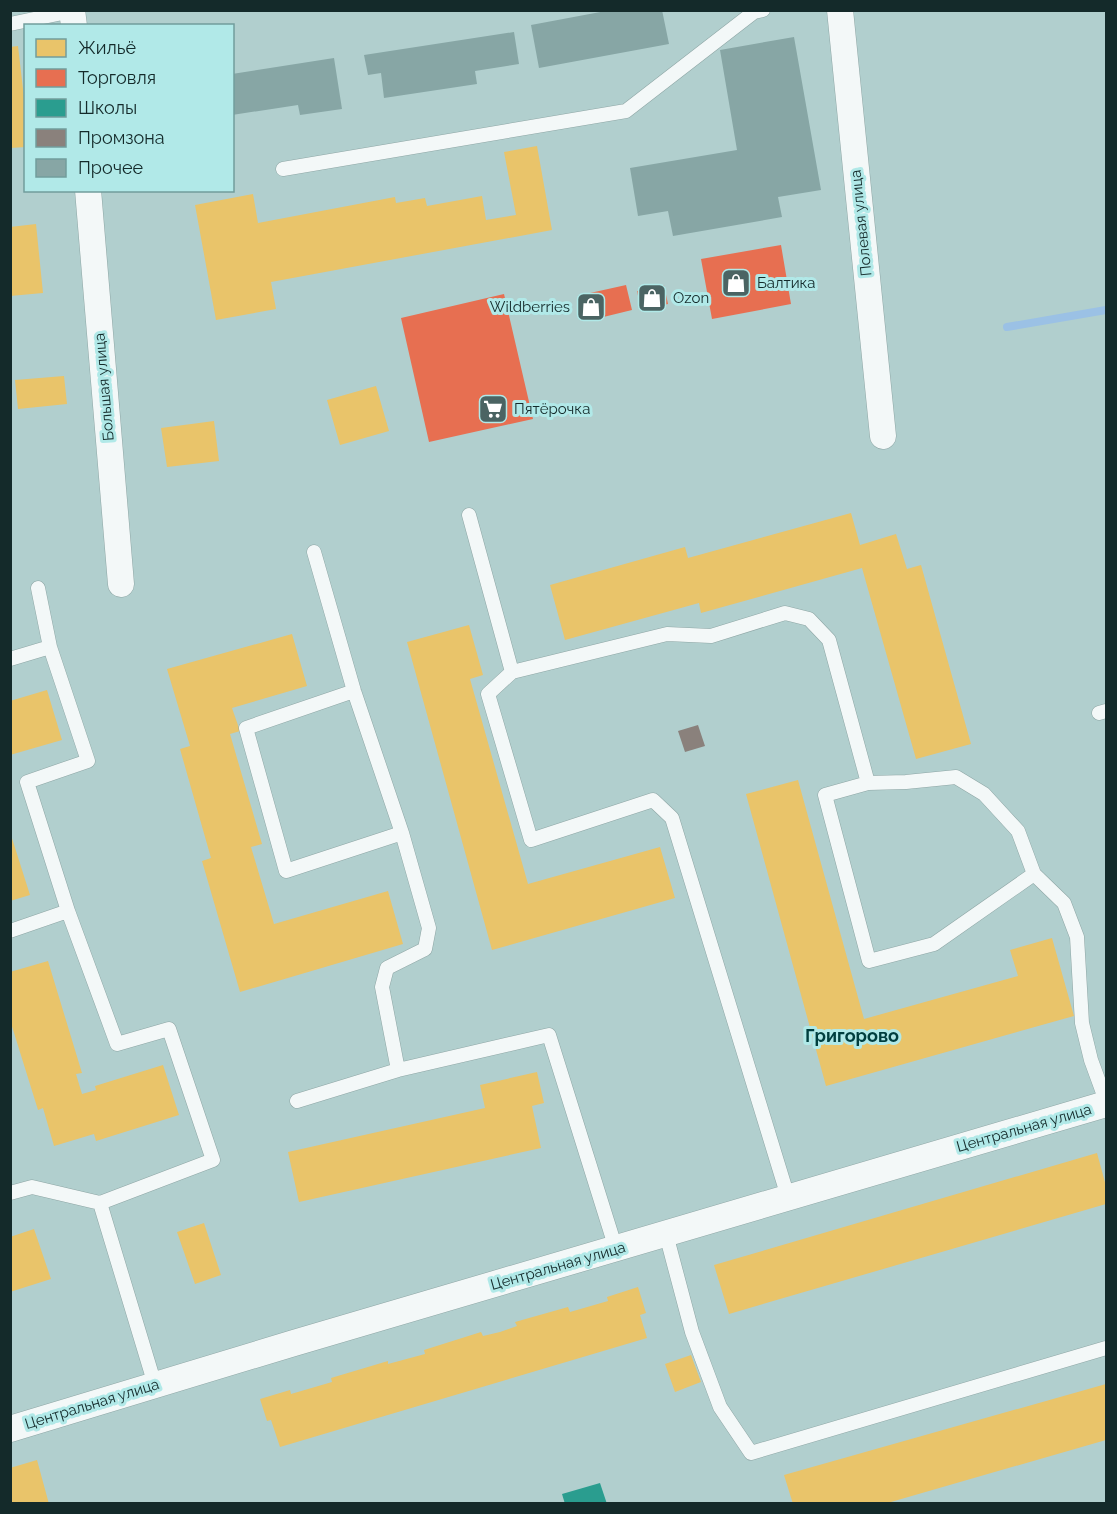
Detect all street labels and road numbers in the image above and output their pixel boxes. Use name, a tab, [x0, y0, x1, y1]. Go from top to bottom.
street label: Полевая улица	[846, 169, 876, 277]
street label: Большая улица	[90, 332, 118, 442]
street label: Центральная улица	[954, 1100, 1094, 1156]
street label: Центральная улица	[488, 1238, 628, 1294]
street label: Центральная улица	[23, 1375, 161, 1433]

